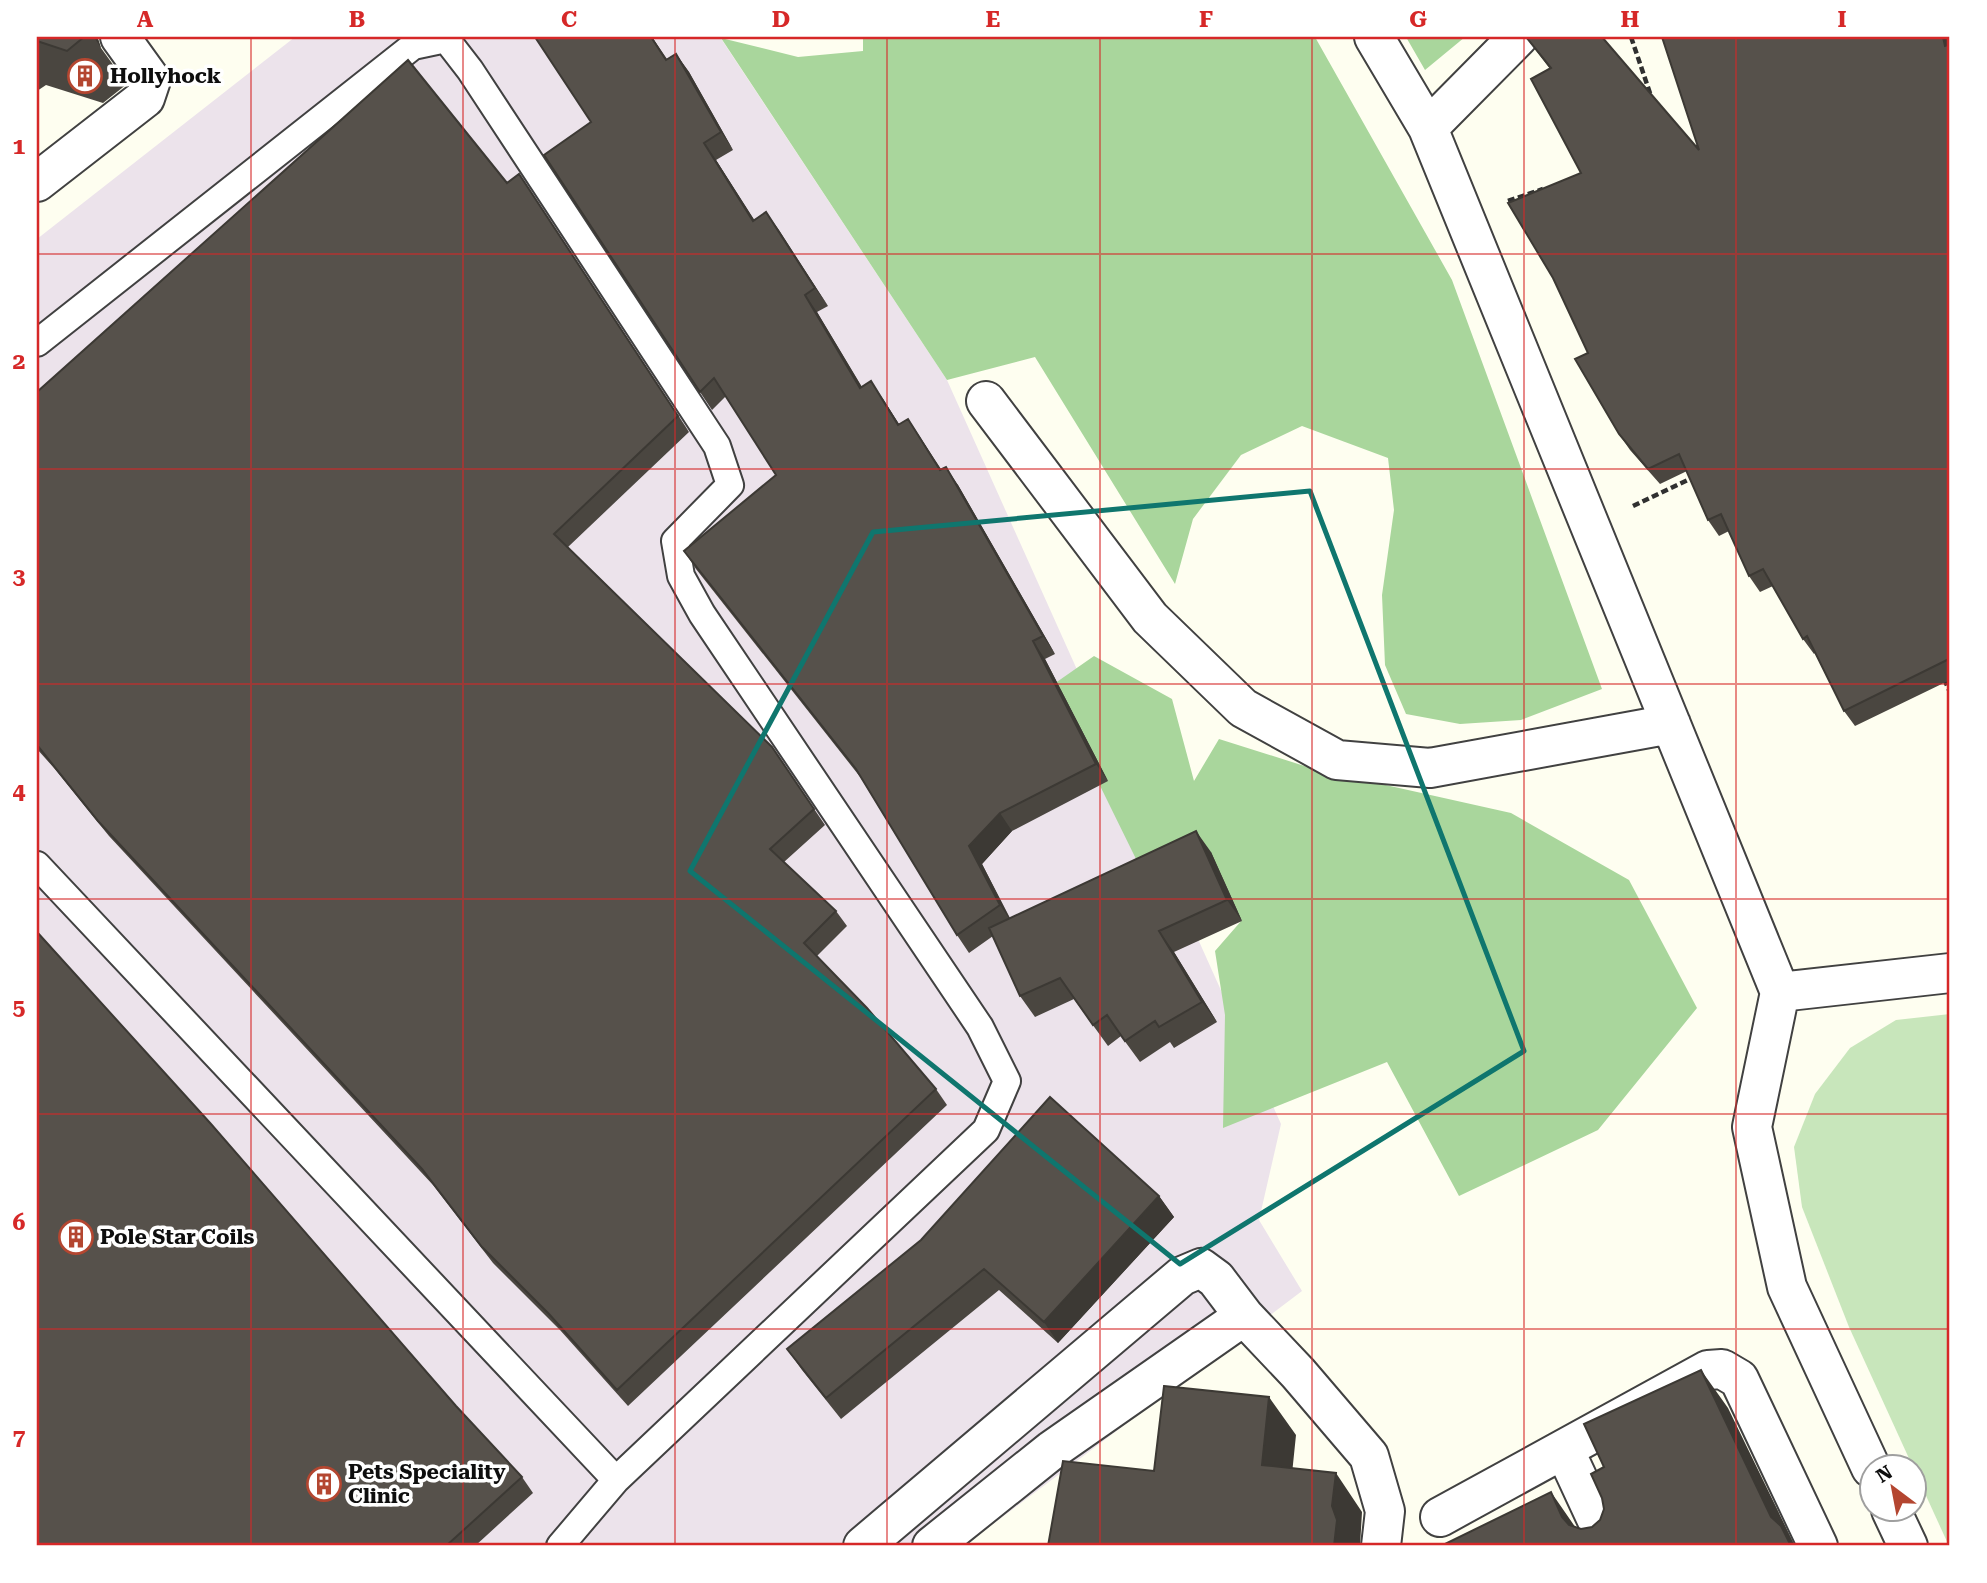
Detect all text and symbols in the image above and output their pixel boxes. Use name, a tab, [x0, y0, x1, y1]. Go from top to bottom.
text: A	[137, 6, 154, 33]
text: B	[349, 6, 365, 33]
text: C	[561, 6, 577, 33]
text: D	[772, 6, 790, 33]
text: E	[986, 6, 1000, 33]
text: F	[1199, 6, 1213, 33]
text: G	[1409, 6, 1427, 33]
text: H	[1621, 6, 1640, 33]
text: I	[1837, 6, 1847, 33]
building icon: Hollyhock	[66, 57, 104, 95]
place label: Hollyhock	[110, 64, 222, 88]
text: 1	[13, 133, 26, 160]
text: 2	[13, 348, 25, 375]
text: 3	[13, 563, 26, 590]
text: 4	[13, 778, 26, 805]
text: 5	[13, 994, 26, 1021]
text: 6	[13, 1209, 26, 1236]
building icon: Pole Star Coils	[57, 1218, 95, 1256]
place label: Pole Star Coils	[100, 1225, 255, 1249]
text: 7	[13, 1424, 26, 1451]
north arrow	[1857, 1454, 1927, 1524]
place label: Pets Speciality Clinic	[348, 1460, 506, 1508]
text: N	[1872, 1460, 1897, 1488]
building icon: Pets Speciality Clinic	[305, 1465, 343, 1503]

